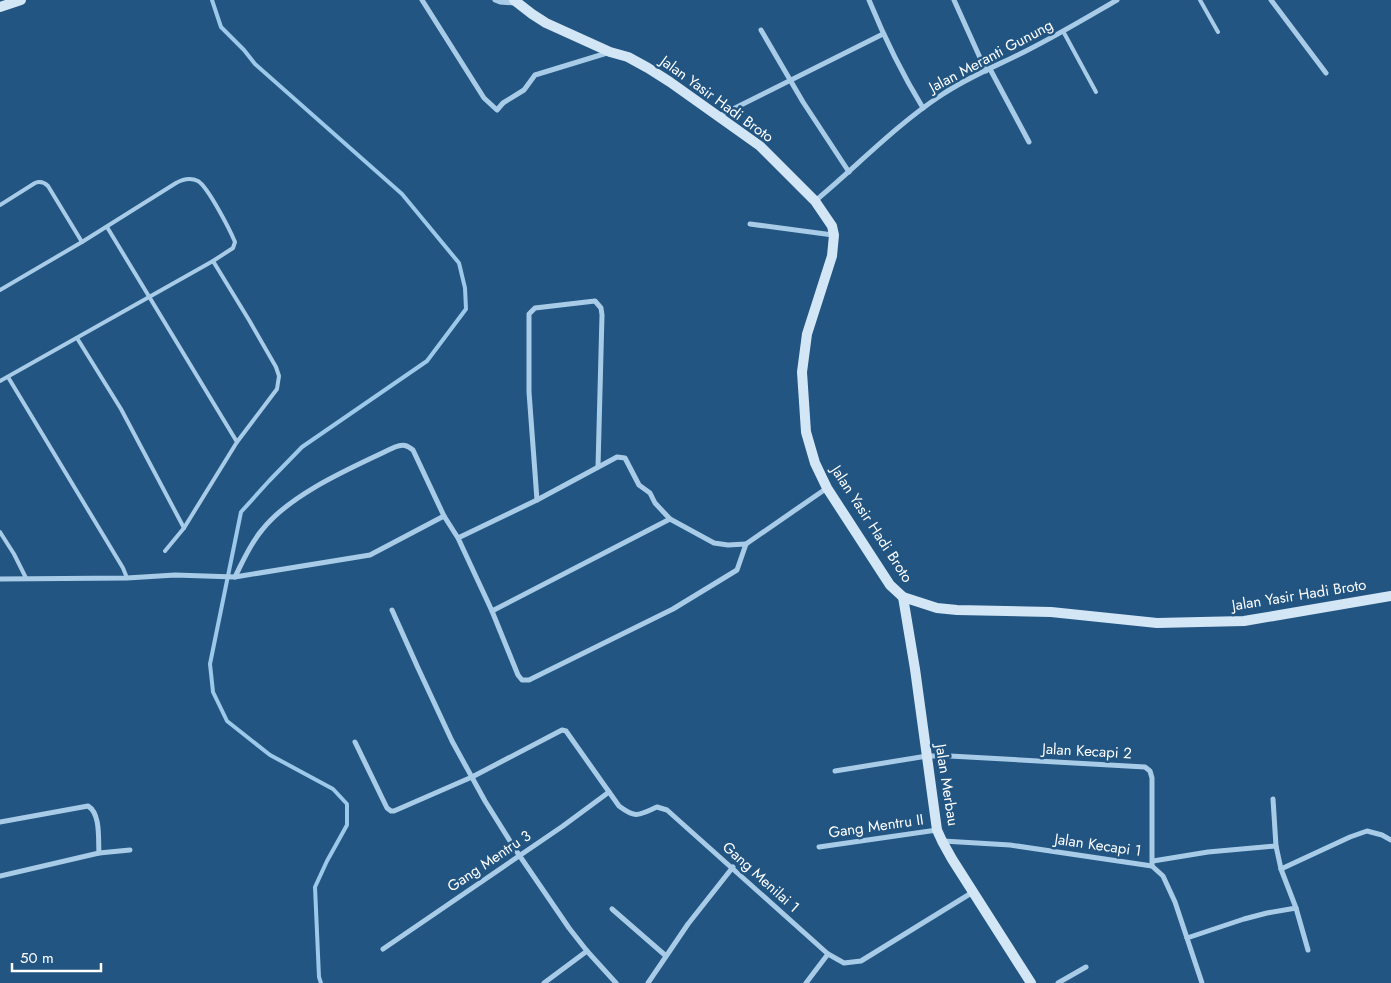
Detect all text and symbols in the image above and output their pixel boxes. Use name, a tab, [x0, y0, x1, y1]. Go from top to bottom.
street label: Jalan Meranti Gunung	[923, 14, 1057, 99]
street label: Jalan Yasir Hadi Broto	[654, 49, 778, 148]
street label: Jalan Yasir Hadi Broto	[825, 459, 918, 587]
street label: Jalan Yasir Hadi Broto	[1228, 574, 1368, 617]
street label: Jalan Kecapi 2	[1040, 738, 1132, 764]
street label: Jalan Merbau	[929, 741, 964, 827]
street label: Gang Mentru II	[827, 808, 925, 844]
street label: Gang Mentru 3	[443, 825, 535, 897]
street label: Jalan Kecapi 1	[1051, 828, 1143, 862]
street label: Gang Menilai 1	[718, 836, 804, 918]
scale bar	[12, 940, 101, 972]
text: 50 m	[20, 947, 54, 969]

